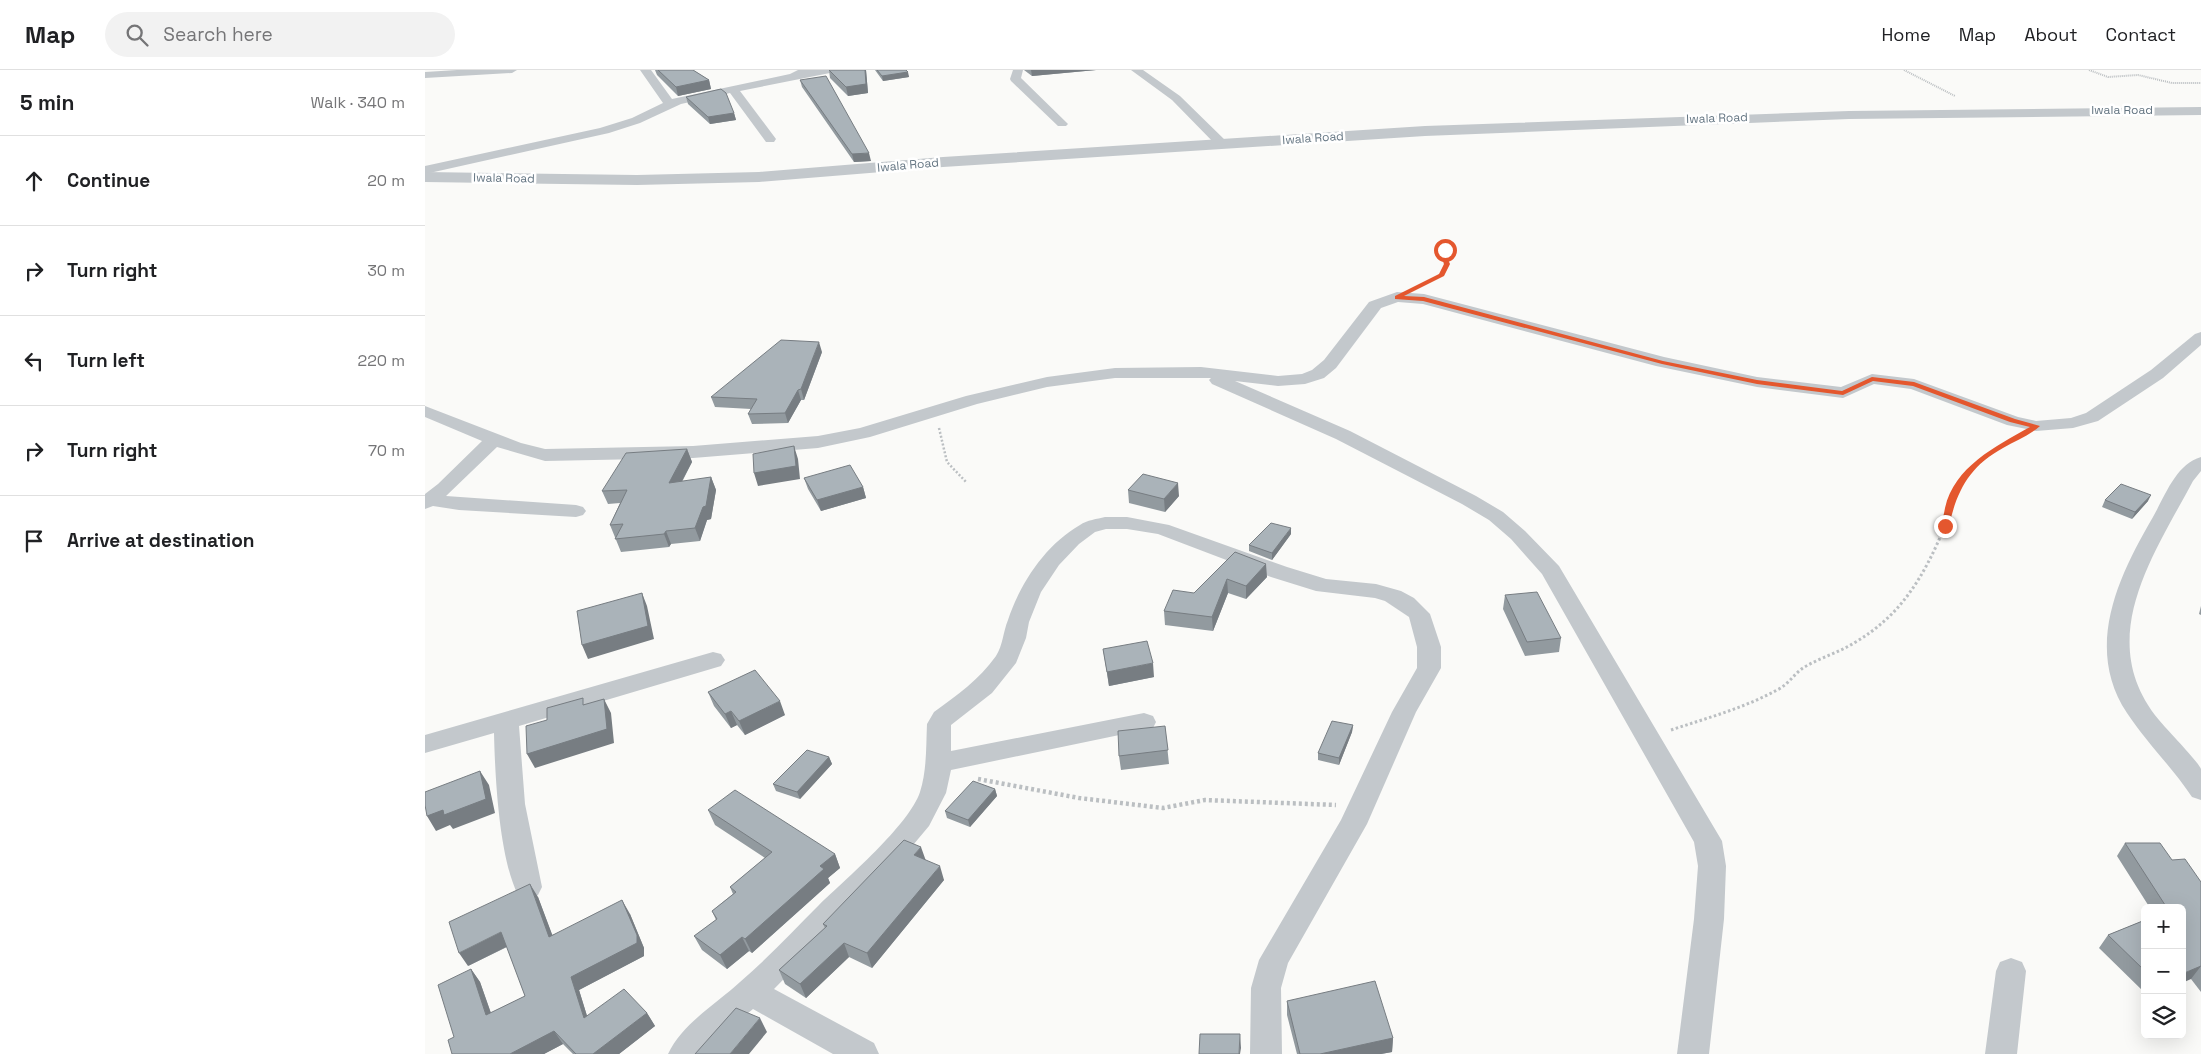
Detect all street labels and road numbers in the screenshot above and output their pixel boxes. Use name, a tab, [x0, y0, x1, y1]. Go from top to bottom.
street label: Iwala Road	[2091, 102, 2153, 118]
street label: Iwala Road	[1686, 109, 1748, 127]
street label: Iwala Road	[1282, 128, 1344, 148]
street label: Iwala Road	[877, 154, 939, 176]
street label: Iwala Road	[473, 169, 535, 187]

